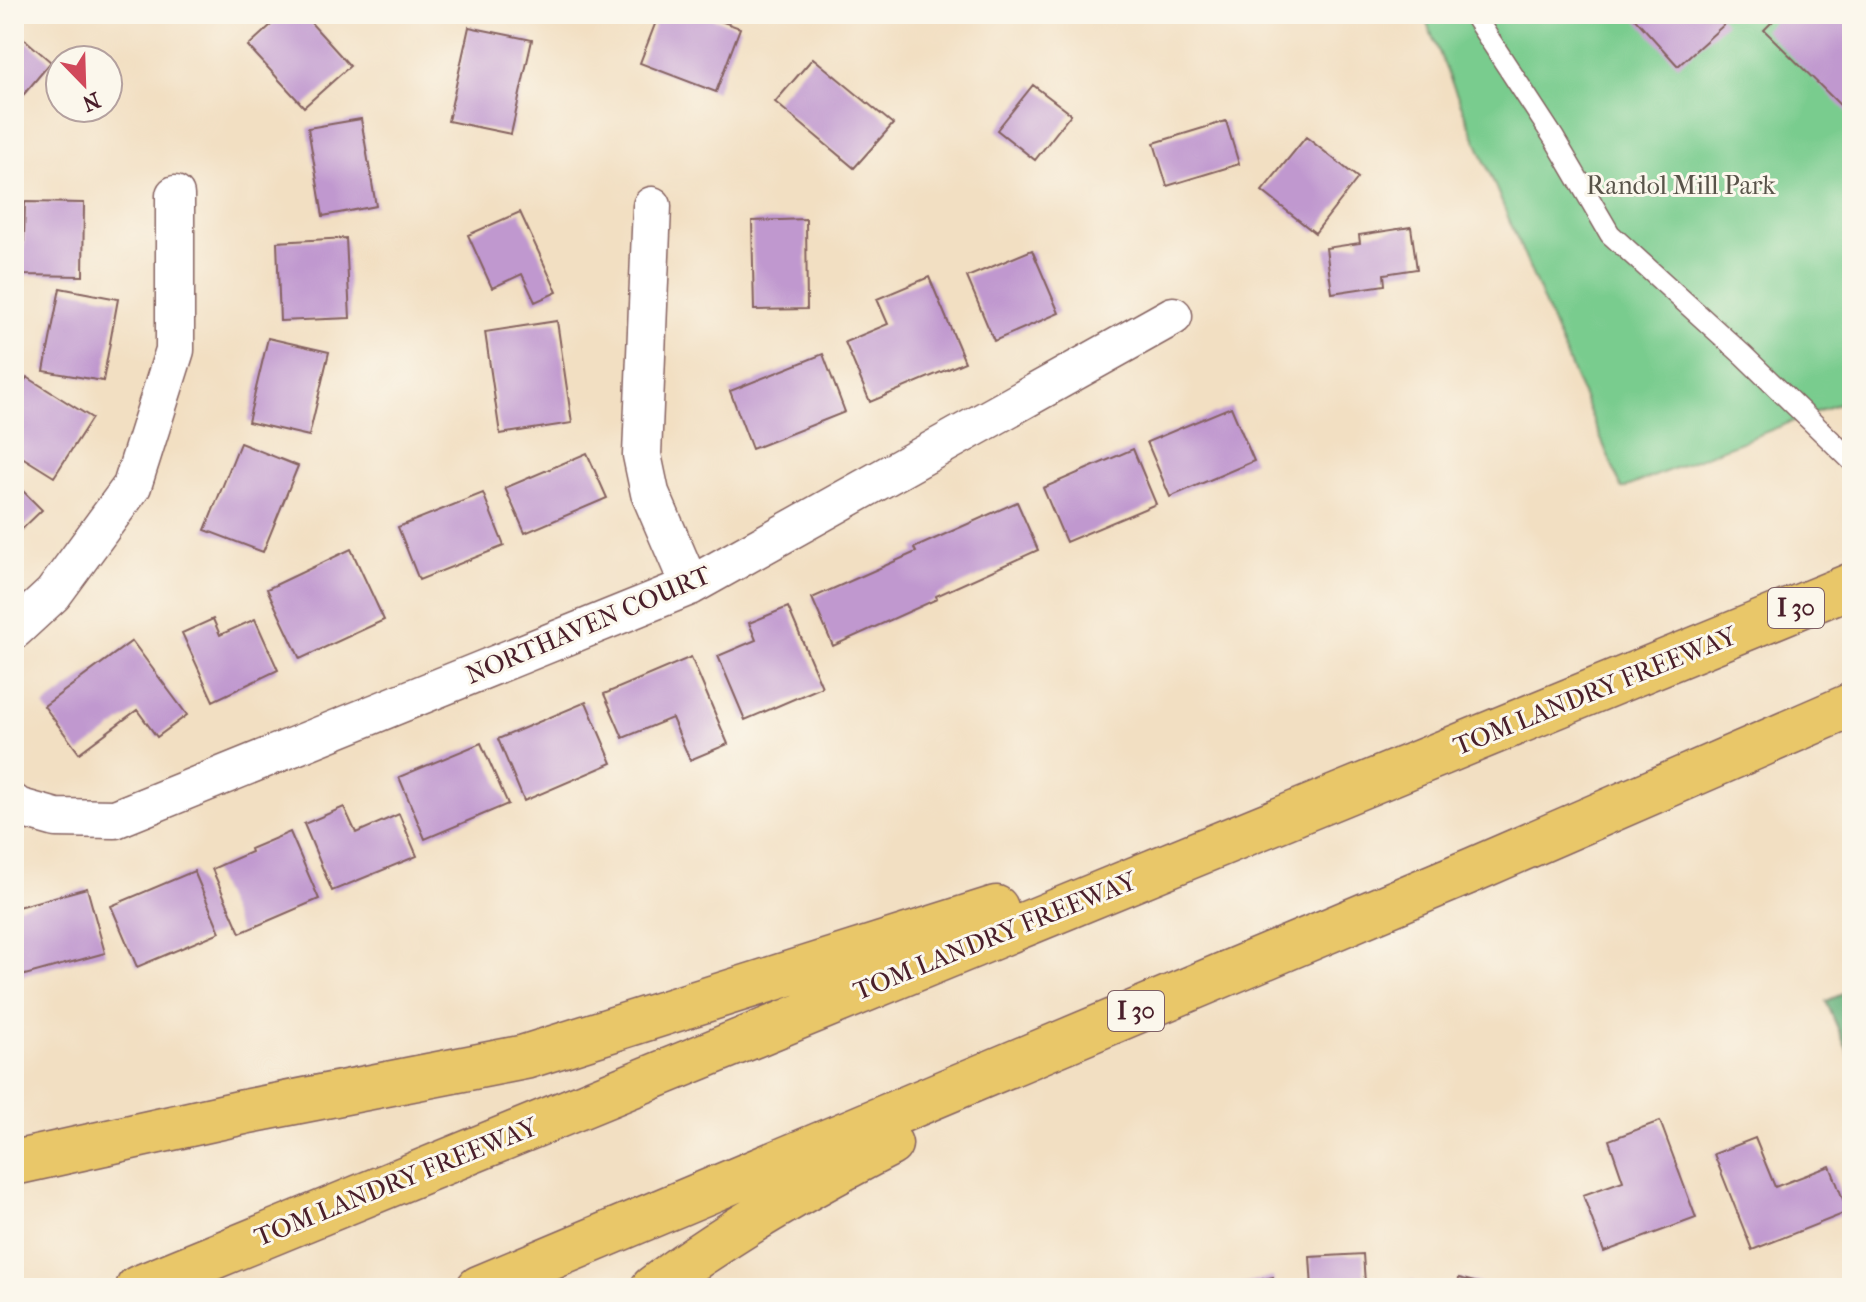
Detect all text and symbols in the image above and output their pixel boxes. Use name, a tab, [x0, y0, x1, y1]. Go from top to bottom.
north arrow	[44, 44, 124, 124]
text: N	[78, 86, 104, 117]
park label: Randol Mill Park	[1586, 170, 1776, 201]
street label: NORTHAVEN COURT	[461, 559, 715, 691]
road number: I 30	[1768, 588, 1824, 628]
street label: TOM LANDRY FREEWAY	[1449, 620, 1742, 762]
street label: TOM LANDRY FREEWAY	[849, 865, 1142, 1007]
road number: I 30	[1108, 991, 1164, 1031]
street label: TOM LANDRY FREEWAY	[250, 1111, 543, 1253]

